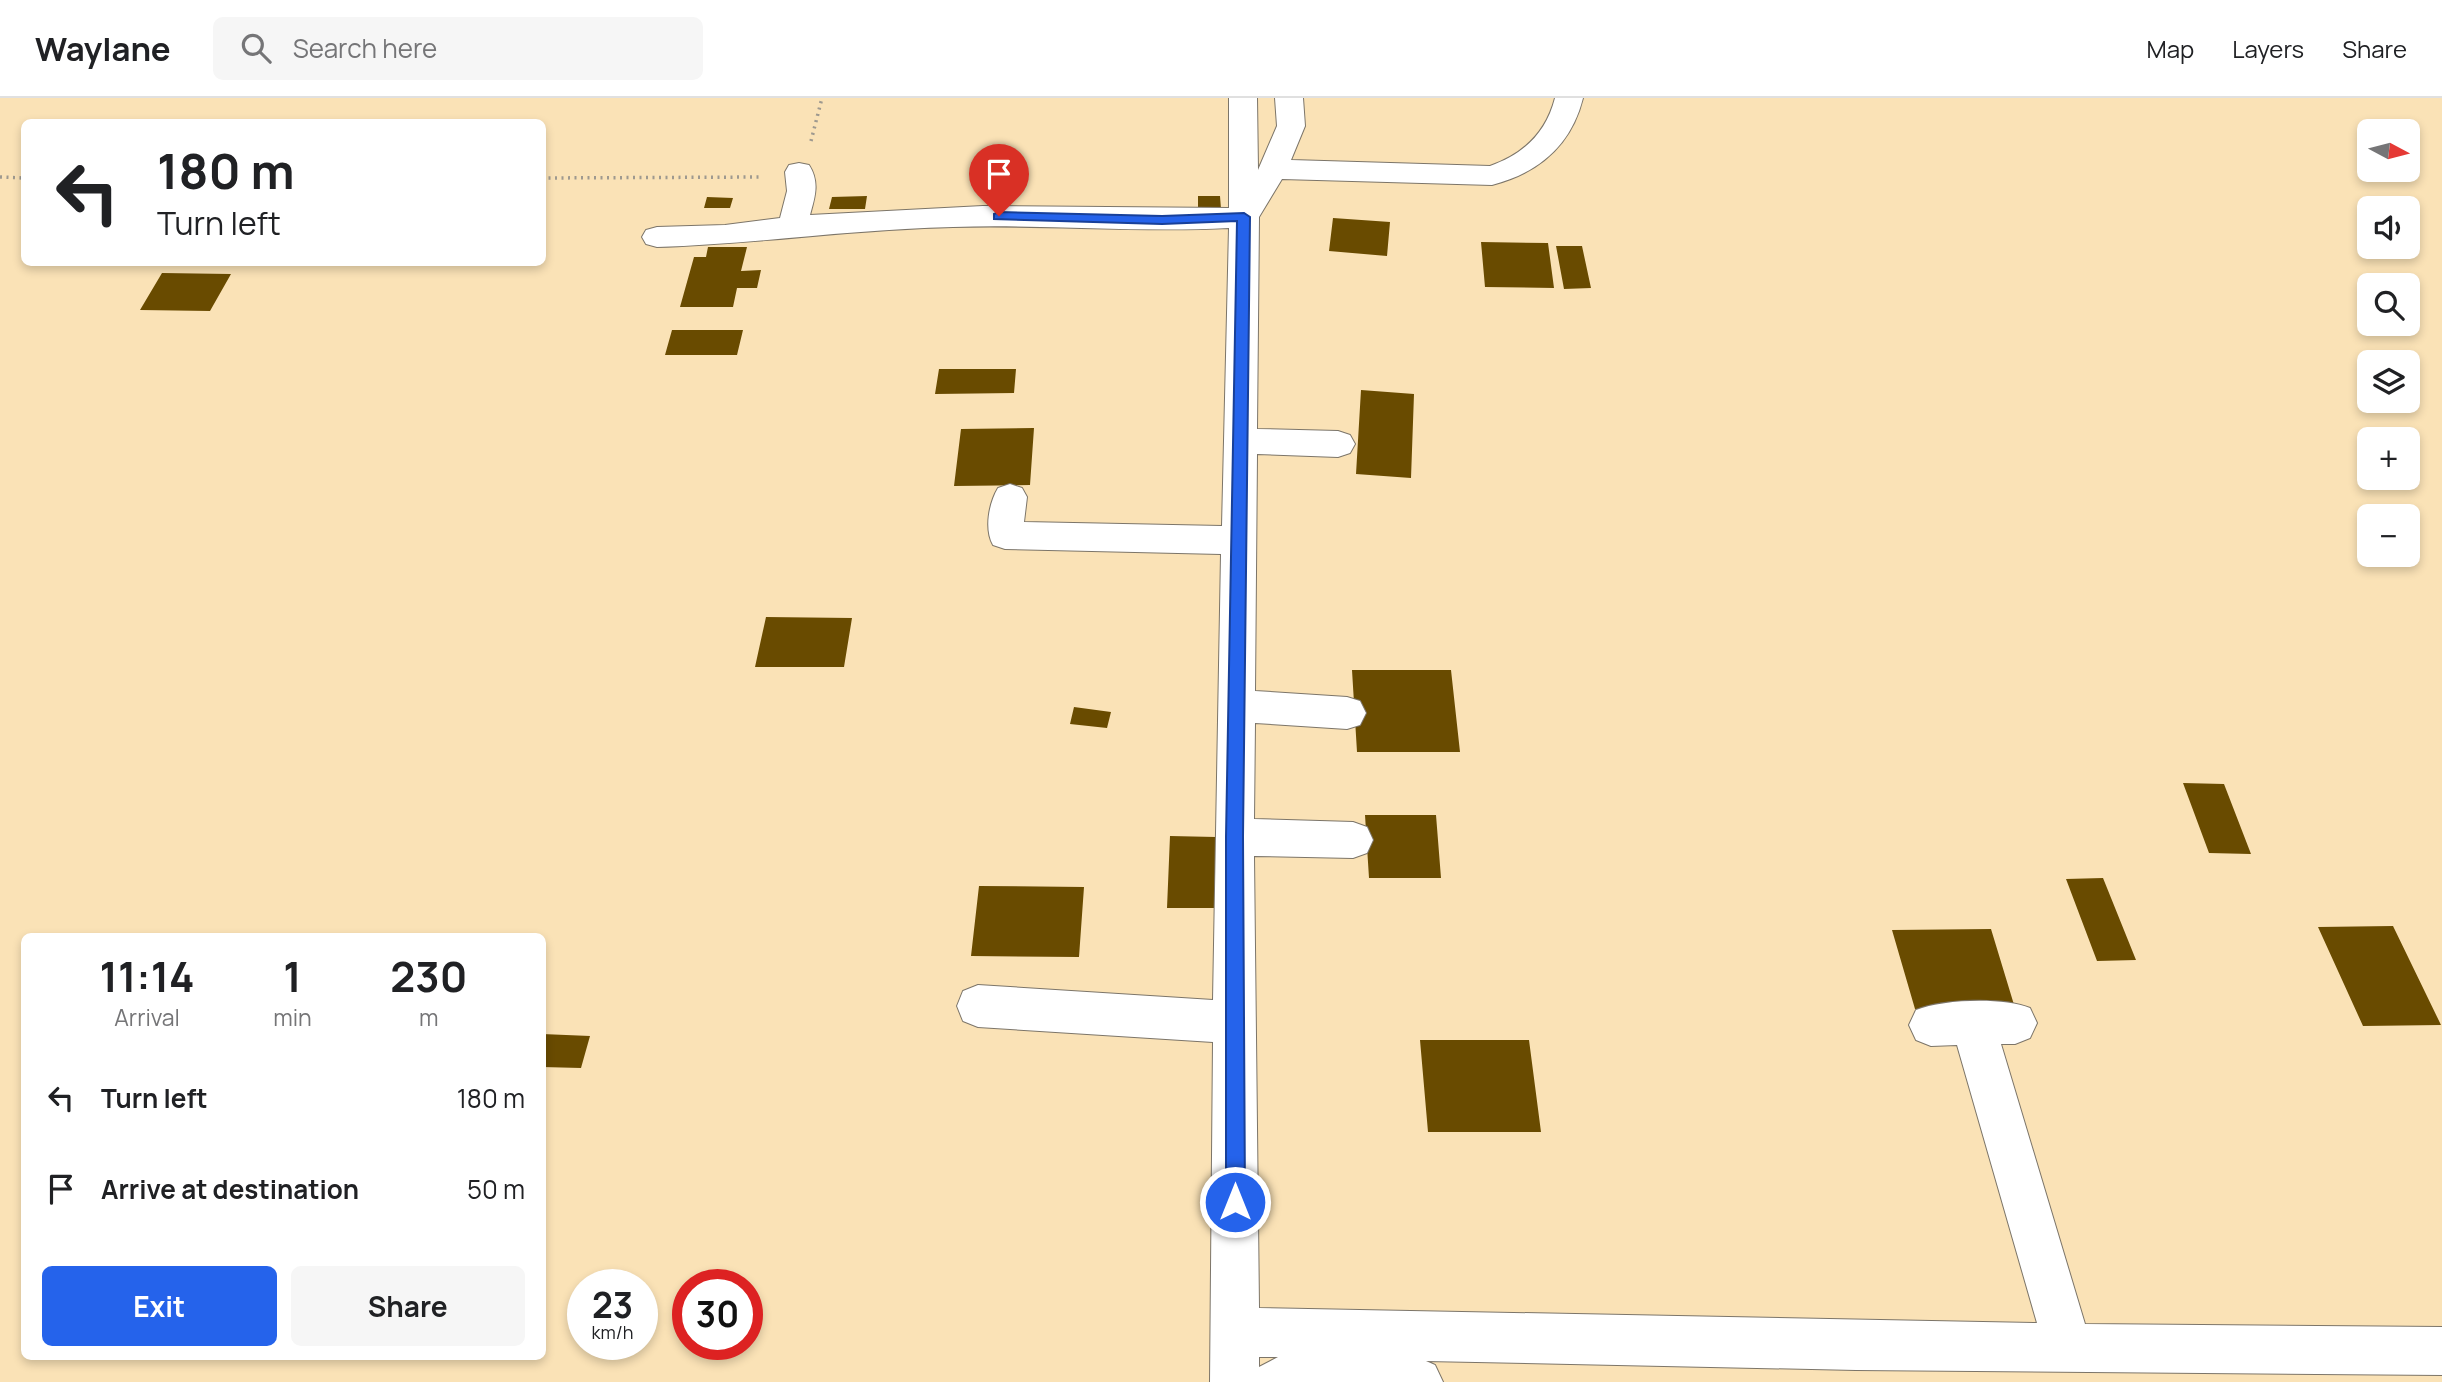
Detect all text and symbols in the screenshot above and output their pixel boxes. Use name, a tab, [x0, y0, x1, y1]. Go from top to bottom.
search box	[213, 17, 703, 80]
text: Waylane	[35, 26, 171, 71]
icon: search	[237, 29, 275, 67]
text: Search here	[293, 30, 437, 66]
text: Map	[2147, 32, 2194, 65]
text: Layers	[2232, 32, 2304, 65]
text: Share	[2342, 32, 2407, 65]
north arrow	[2357, 119, 2420, 182]
map controls	[2357, 119, 2420, 567]
text: 180 m	[157, 137, 295, 204]
pin	[969, 144, 1029, 216]
icon: left	[42, 147, 133, 238]
icon: arrive	[980, 155, 1018, 193]
button: sound	[2357, 196, 2420, 259]
text: Turn left	[157, 201, 281, 245]
button: search	[2357, 273, 2420, 336]
button: layers	[2357, 350, 2420, 413]
button: +	[2357, 427, 2420, 490]
button: −	[2357, 504, 2420, 567]
text: 11:14	[100, 947, 195, 1005]
text: 1	[283, 947, 302, 1005]
text: 230	[390, 947, 467, 1005]
text: Arrival	[114, 1001, 180, 1033]
text: min	[273, 1001, 312, 1033]
text: m	[419, 1001, 439, 1033]
icon: left	[42, 1079, 80, 1117]
text: Turn left	[101, 1080, 208, 1116]
text: 180 m	[457, 1080, 525, 1116]
position arrow	[1198, 1165, 1272, 1239]
icon: arrive	[42, 1170, 80, 1208]
text: Arrive at destination	[101, 1171, 359, 1207]
text: 50 m	[467, 1171, 525, 1207]
button: Exit	[42, 1266, 277, 1346]
button: Share	[291, 1266, 525, 1346]
speed limit sign: 30	[672, 1269, 763, 1360]
text: 23	[592, 1281, 633, 1329]
text: km/h	[592, 1320, 633, 1344]

